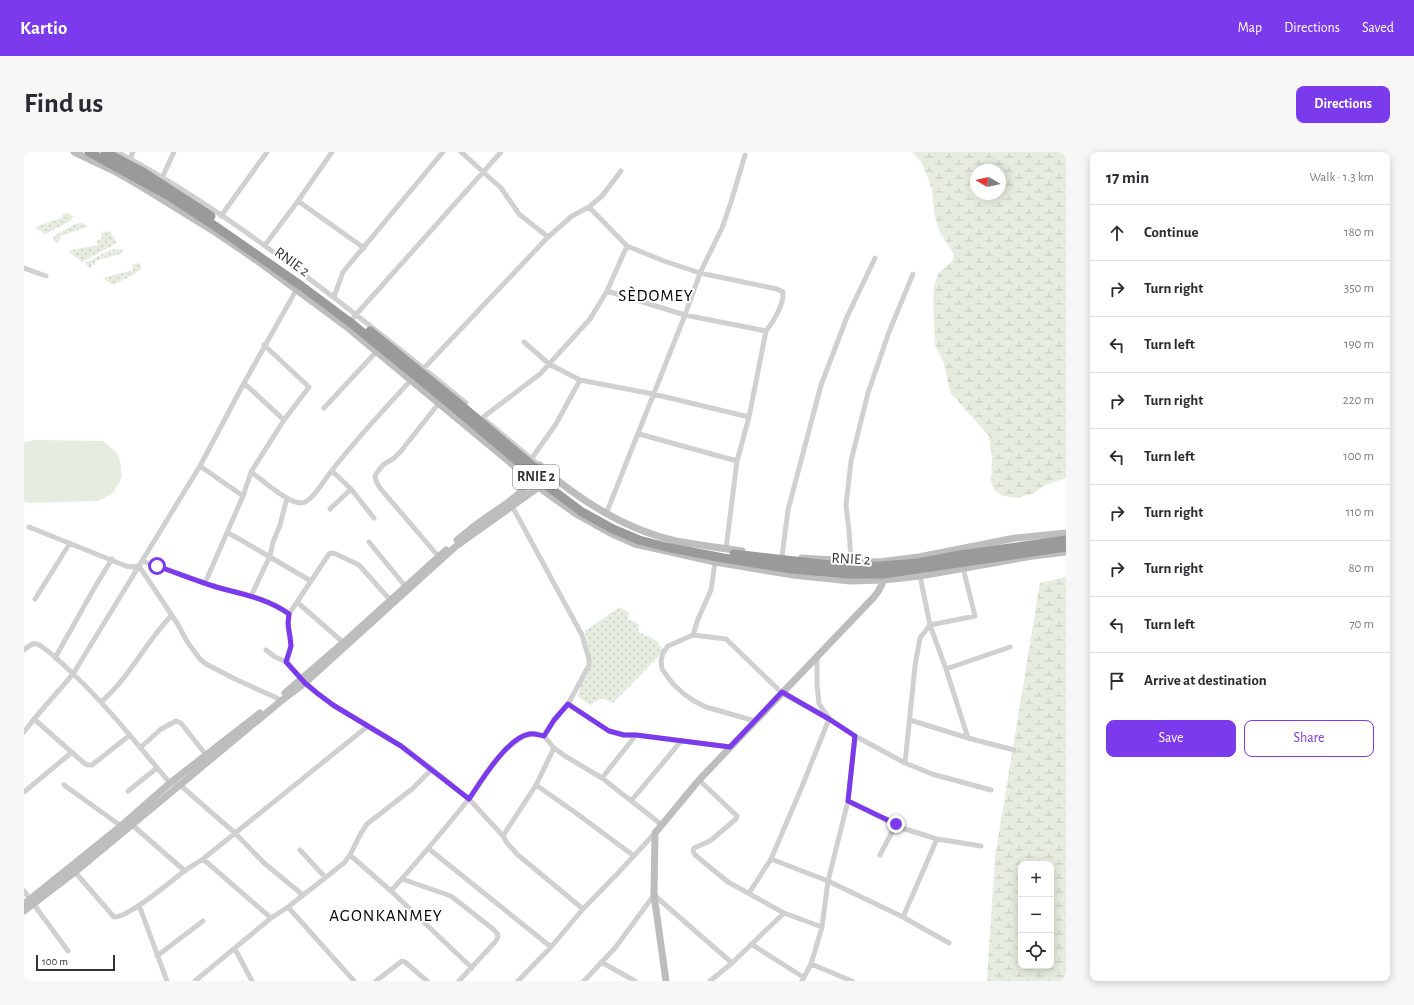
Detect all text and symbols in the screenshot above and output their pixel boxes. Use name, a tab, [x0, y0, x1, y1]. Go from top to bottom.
text: Kartio	[20, 19, 67, 38]
text: Map	[1238, 21, 1262, 35]
text: Directions	[1284, 21, 1340, 35]
text: Saved	[1362, 21, 1394, 35]
button: Directions	[1296, 86, 1390, 123]
text: Find us	[24, 90, 103, 118]
north arrow	[970, 164, 1006, 200]
text: 17 min	[1106, 169, 1149, 186]
text: Walk · 1.3 km	[1309, 171, 1374, 184]
icon: ahead	[1106, 222, 1128, 244]
text: Continue	[1144, 225, 1199, 240]
text: 180 m	[1344, 226, 1374, 239]
street label: RNIE 2	[272, 244, 312, 280]
icon: right	[1106, 278, 1128, 300]
text: Turn right	[1144, 281, 1203, 296]
text: 350 m	[1344, 282, 1374, 295]
district label: SÈDOMEY	[618, 286, 694, 304]
icon: left	[1106, 334, 1128, 356]
text: Turn left	[1144, 337, 1195, 352]
text: 190 m	[1344, 338, 1374, 351]
icon: right	[1106, 390, 1128, 412]
text: Turn right	[1144, 393, 1203, 408]
text: 220 m	[1343, 394, 1374, 407]
icon: left	[1106, 446, 1128, 468]
text: Turn left	[1144, 449, 1195, 464]
text: 100 m	[1343, 450, 1374, 463]
road number: RNIE 2	[513, 465, 559, 489]
icon: right	[1106, 502, 1128, 524]
text: Turn right	[1144, 505, 1203, 520]
text: 110 m	[1346, 506, 1374, 519]
street label: RNIE 2	[831, 550, 871, 568]
route start	[148, 557, 166, 575]
icon: right	[1106, 558, 1128, 580]
text: Turn right	[1144, 561, 1203, 576]
text: 80 m	[1348, 562, 1374, 575]
icon: left	[1106, 614, 1128, 636]
text: Turn left	[1144, 617, 1195, 632]
text: 70 m	[1349, 618, 1374, 631]
icon: arrive	[1106, 670, 1128, 692]
text: Arrive at destination	[1144, 673, 1267, 688]
button: Save	[1106, 720, 1236, 757]
button: Share	[1244, 720, 1374, 757]
route end	[887, 815, 905, 833]
map controls	[1018, 861, 1054, 969]
button: +	[1018, 861, 1054, 897]
button: −	[1018, 897, 1054, 933]
district label: AGONKANMEY	[329, 907, 443, 924]
button: locate	[1018, 933, 1054, 969]
scale bar	[36, 953, 115, 972]
text: 100 m	[42, 956, 68, 967]

